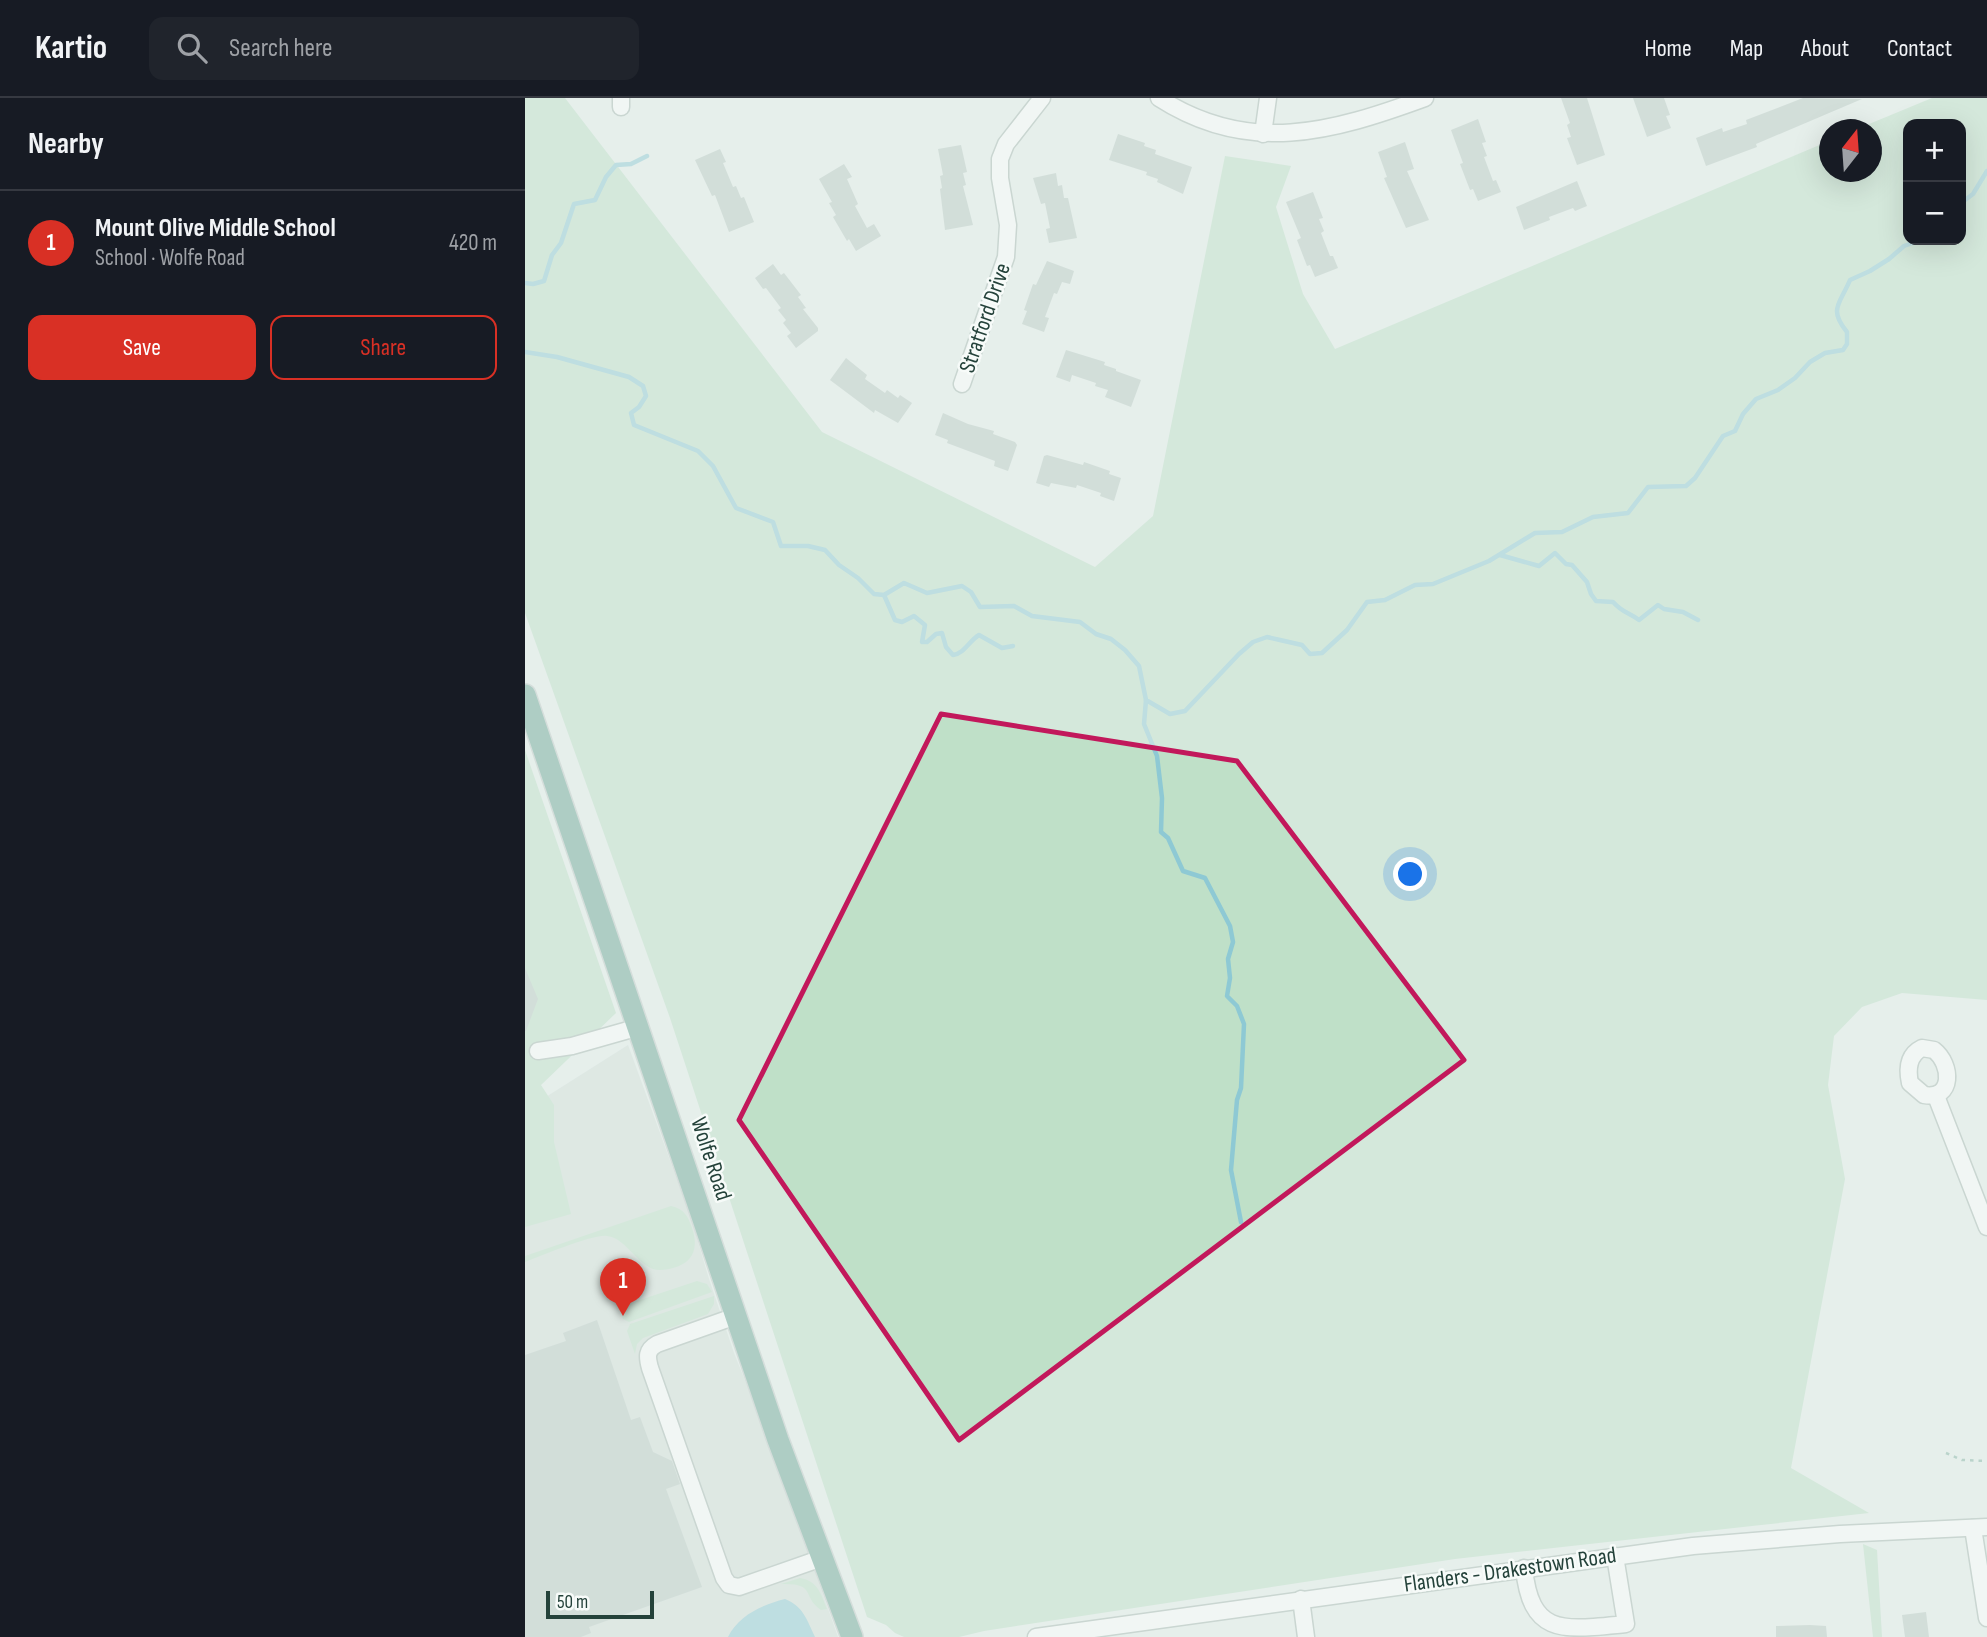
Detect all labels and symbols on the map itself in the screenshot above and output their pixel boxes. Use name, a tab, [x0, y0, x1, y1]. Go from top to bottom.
north arrow	[1819, 119, 1882, 182]
street label: Stratford Drive	[953, 259, 1017, 377]
your location	[1393, 857, 1427, 891]
street label: Wolfe Road	[684, 1114, 738, 1204]
pin: 1	[600, 1258, 646, 1316]
street label: Flanders - Drakestown Road	[1402, 1541, 1618, 1599]
scale bar	[546, 1588, 655, 1620]

